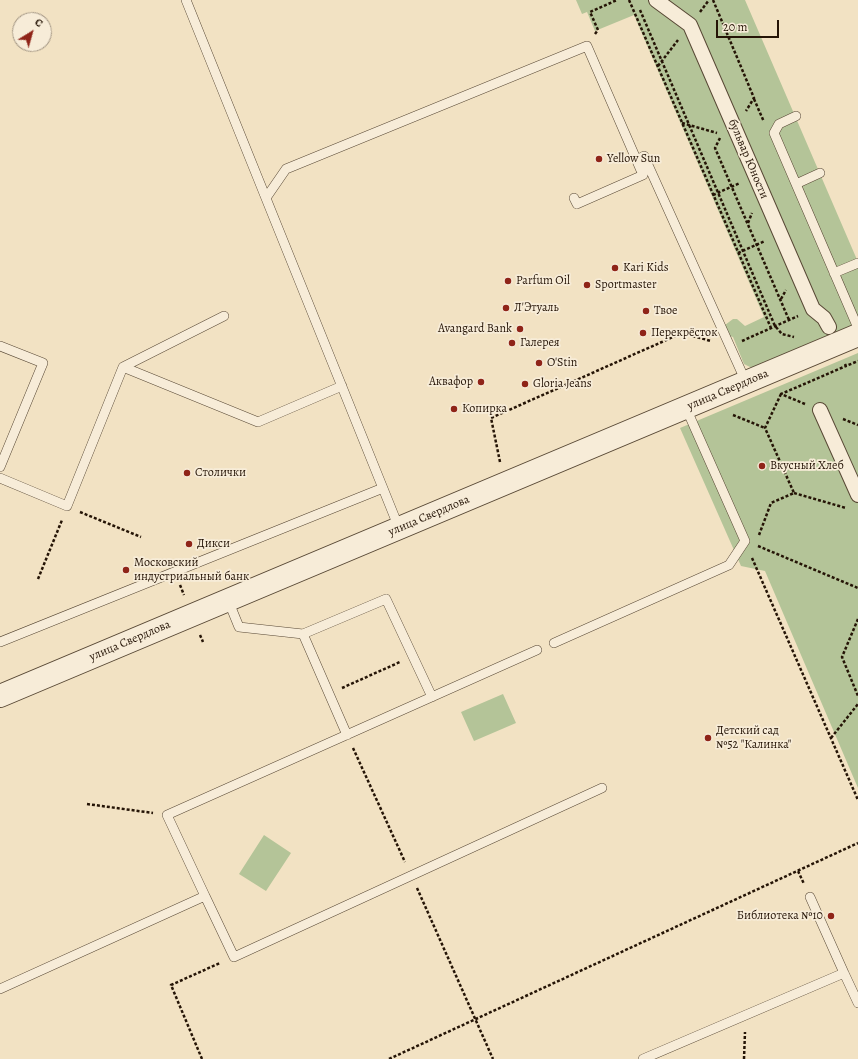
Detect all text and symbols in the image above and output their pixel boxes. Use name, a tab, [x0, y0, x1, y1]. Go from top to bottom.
north arrow	[12, 12, 52, 52]
scale bar	[718, 12, 781, 38]
text: С	[32, 15, 46, 31]
text: 20 m	[723, 19, 747, 35]
street label: бульвар Юности	[725, 117, 771, 201]
place label: Yellow Sun	[607, 152, 660, 166]
marker: Yellow Sun	[594, 154, 604, 164]
place label: Kari Kids	[623, 261, 669, 275]
marker: Kari Kids	[610, 263, 620, 273]
place label: Parfum Oil	[516, 274, 570, 288]
marker: Parfum Oil	[503, 276, 513, 286]
place label: Sportmaster	[595, 278, 657, 292]
marker: Sportmaster	[582, 280, 592, 290]
place label: Л'Этуаль	[514, 301, 559, 315]
marker: Л'Этуаль	[501, 303, 511, 313]
place label: Твое	[654, 304, 677, 318]
marker: Твое	[641, 306, 651, 316]
place label: Avangard Bank	[438, 322, 512, 336]
marker: Avangard Bank	[515, 324, 525, 334]
place label: Перекрёсток	[651, 326, 717, 340]
marker: Перекрёсток	[638, 328, 648, 338]
place label: Галерея	[520, 336, 560, 350]
marker: Галерея	[507, 338, 517, 348]
place label: O'Stin	[547, 356, 577, 370]
marker: O'Stin	[534, 358, 544, 368]
street label: улица Свердлова	[685, 366, 771, 414]
place label: Аквафор	[429, 375, 473, 389]
marker: Аквафор	[476, 377, 486, 387]
place label: Gloria Jeans	[533, 377, 592, 391]
marker: Gloria Jeans	[520, 379, 530, 389]
place label: Копирка	[462, 402, 507, 416]
marker: Копирка	[449, 404, 459, 414]
place label: Вкусный Хлеб	[770, 459, 844, 473]
marker: Вкусный Хлеб	[757, 461, 767, 471]
place label: Столички	[195, 466, 246, 480]
marker: Столички	[182, 468, 192, 478]
street label: улица Свердлова	[386, 492, 472, 540]
place label: Дикси	[197, 537, 230, 551]
marker: Дикси	[184, 539, 194, 549]
place label: Московский индустриальный банк	[134, 556, 249, 584]
marker: Московский индустриальный банк	[121, 565, 131, 575]
street label: улица Свердлова	[87, 617, 173, 665]
place label: Детский сад №52 "Калинка"	[716, 724, 791, 752]
marker: Детский сад №52 "Калинка"	[703, 733, 713, 743]
place label: Библиотека №10	[737, 909, 823, 923]
marker: Библиотека №10	[826, 911, 836, 921]

